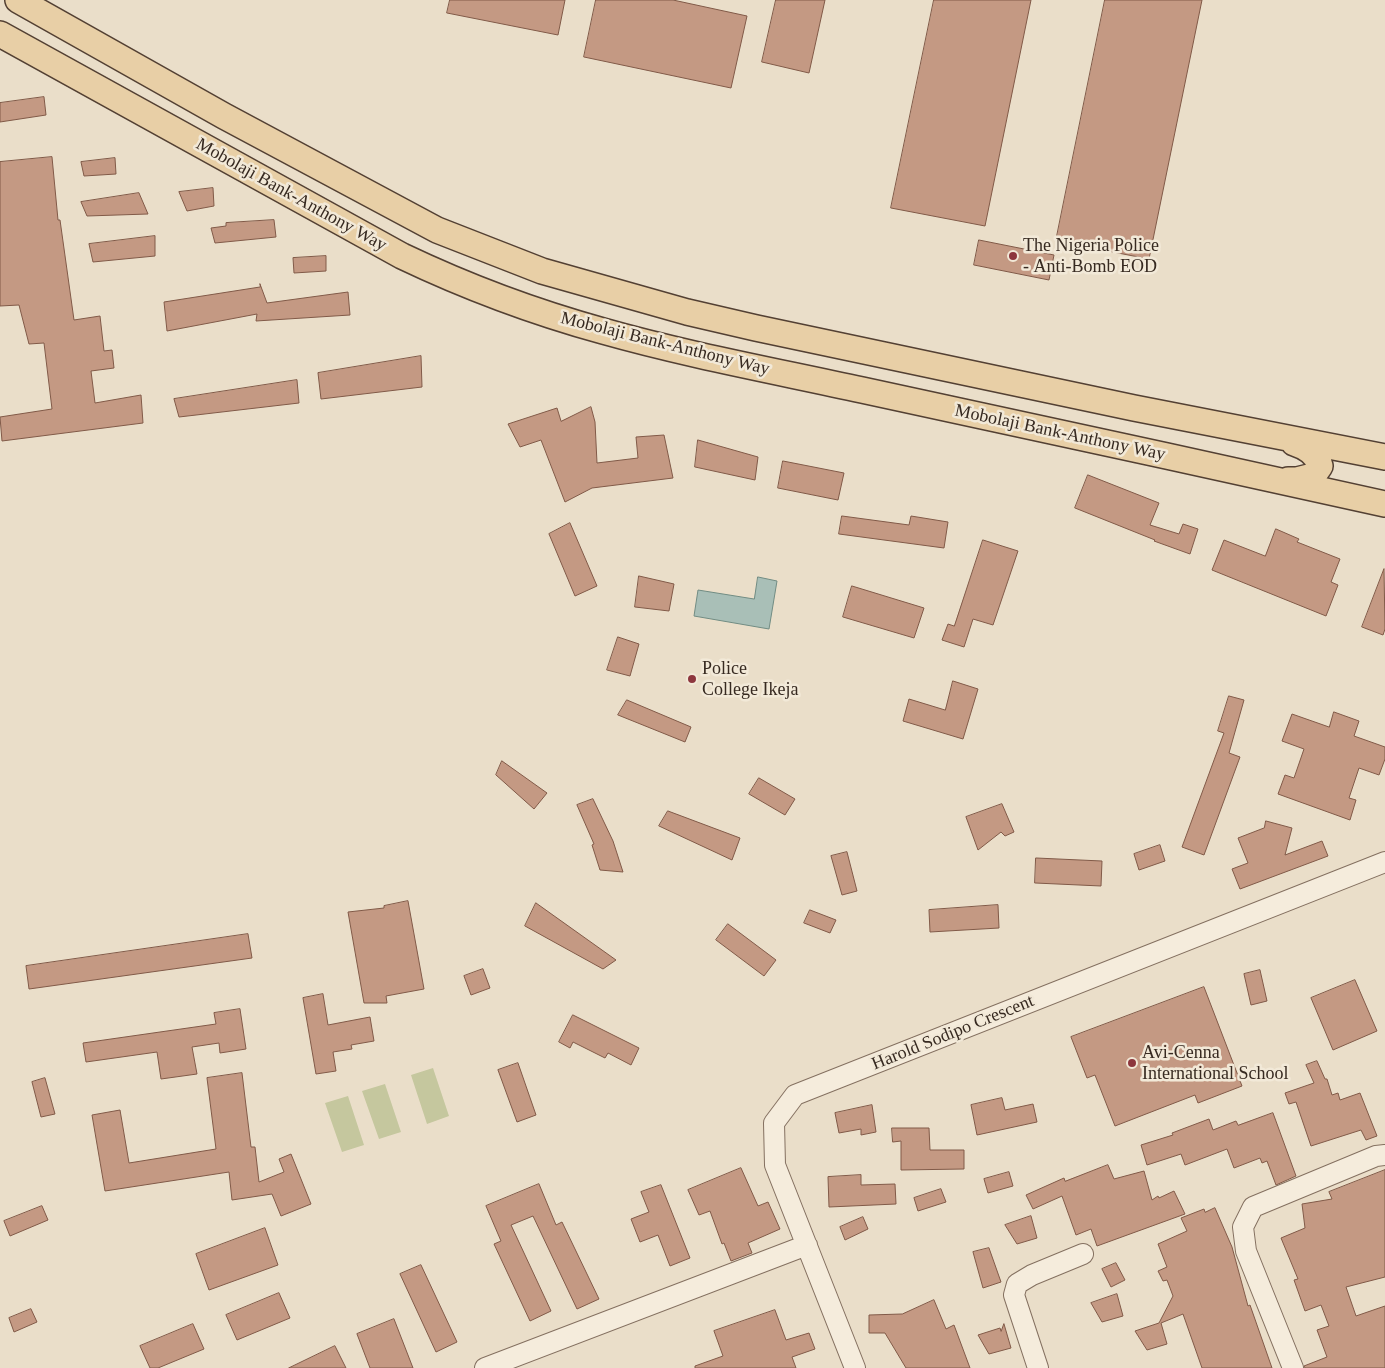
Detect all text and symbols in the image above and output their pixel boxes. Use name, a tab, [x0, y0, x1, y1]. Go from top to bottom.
street label: Mobolaji Bank-Anthony Way	[192, 134, 390, 256]
place label: The Nigeria Police - Anti-Bomb EOD	[1023, 235, 1159, 278]
marker: The Nigeria Police - Anti-Bomb EOD	[1007, 250, 1019, 262]
street label: Mobolaji Bank-Anthony Way	[558, 308, 772, 380]
street label: Mobolaji Bank-Anthony Way	[953, 400, 1167, 466]
place label: Police College Ikeja	[702, 658, 798, 701]
marker: Police College Ikeja	[686, 673, 698, 685]
street label: Harold Sodipo Crescent	[869, 991, 1037, 1075]
place label: Avi-Cenna International School	[1142, 1042, 1288, 1084]
marker: Avi-Cenna International School	[1126, 1057, 1138, 1069]

